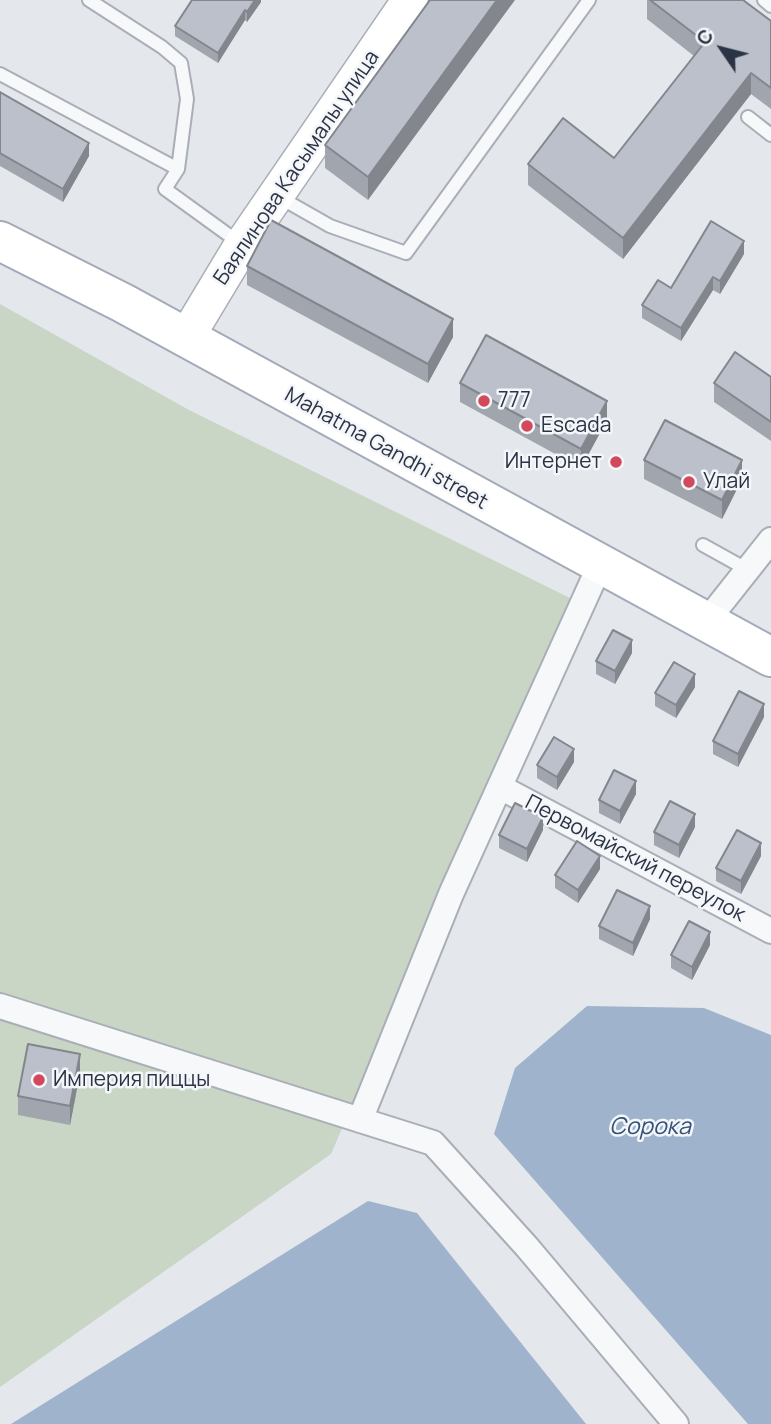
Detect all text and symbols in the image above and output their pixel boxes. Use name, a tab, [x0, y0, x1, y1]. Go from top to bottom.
north arrow	[687, 14, 757, 84]
text: С	[690, 24, 719, 50]
street label: Баялинова Касымалы улица	[209, 46, 385, 290]
street label: Mahatma Gandhi street	[280, 383, 492, 515]
place label: 777	[498, 388, 531, 414]
marker: 777	[476, 393, 492, 409]
place label: Escada	[541, 413, 611, 439]
marker: Escada	[519, 418, 535, 434]
place label: Интернет	[505, 449, 602, 475]
marker: Интернет	[608, 454, 624, 470]
place label: Улай	[703, 469, 750, 495]
marker: Улай	[681, 474, 697, 490]
street label: Первомайский переулок	[521, 790, 749, 928]
place label: Империя пиццы	[53, 1067, 210, 1093]
marker: Империя пиццы	[31, 1072, 47, 1088]
water label: Сорока	[609, 1114, 691, 1142]

